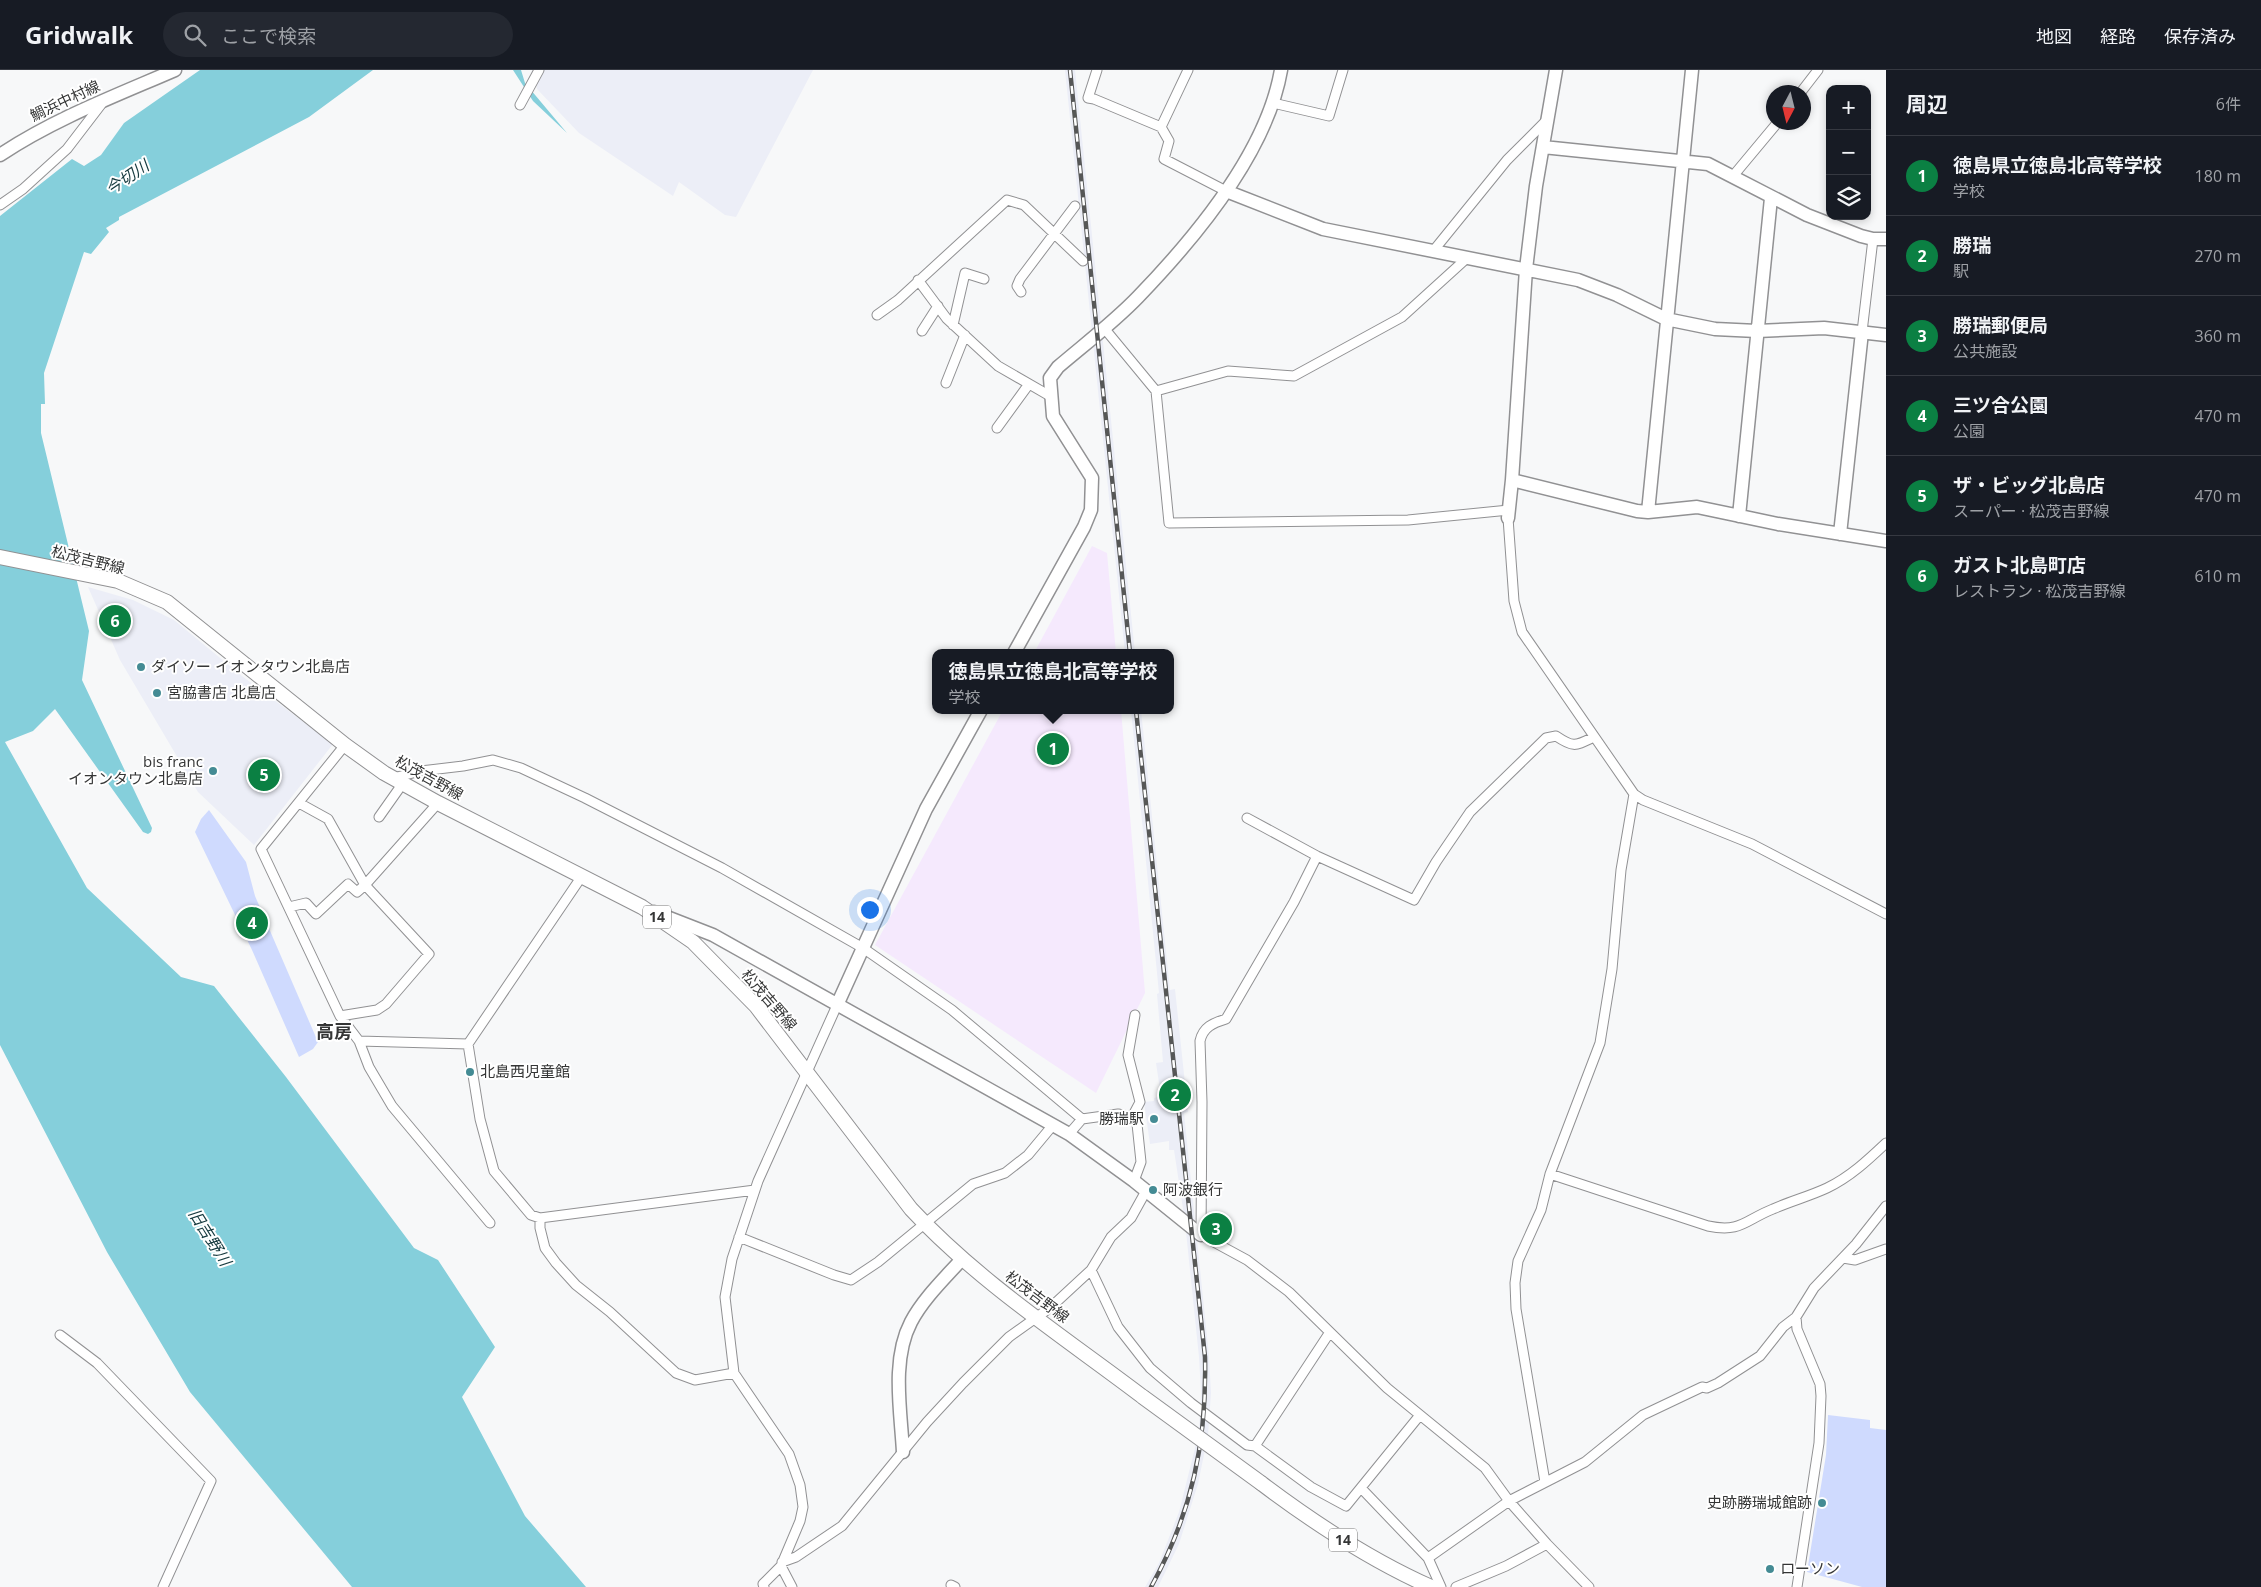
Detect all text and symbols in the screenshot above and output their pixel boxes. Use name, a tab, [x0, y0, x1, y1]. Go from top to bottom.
search box	[163, 12, 513, 57]
text: Gridwalk	[25, 18, 133, 51]
icon: search	[181, 21, 209, 49]
text: ここで検索	[221, 23, 316, 49]
text: 地図	[2036, 24, 2072, 48]
text: 経路	[2100, 24, 2136, 48]
text: 保存済み	[2164, 24, 2236, 48]
street label: 鯛浜中村線	[26, 75, 103, 125]
north arrow	[1766, 85, 1811, 130]
map controls	[1826, 85, 1871, 220]
button: +	[1826, 85, 1871, 130]
text: 周辺	[1906, 90, 1948, 118]
text: 6件	[2216, 93, 2241, 115]
button: −	[1826, 130, 1871, 175]
text: 徳島県立徳島北高等学校	[1953, 152, 2162, 178]
water label: 今切川	[101, 153, 155, 200]
text: 1	[1917, 165, 1927, 187]
text: 180 m	[2195, 165, 2241, 187]
button: layers	[1826, 175, 1871, 220]
text: 学校	[1953, 180, 1985, 202]
text: 勝瑞	[1953, 232, 1991, 258]
text: 2	[1917, 245, 1927, 267]
text: 270 m	[2195, 245, 2241, 267]
text: 駅	[1953, 260, 1969, 282]
text: 勝瑞郵便局	[1953, 312, 2048, 338]
text: 3	[1917, 325, 1927, 347]
text: 360 m	[2195, 325, 2241, 347]
text: 公共施設	[1953, 340, 2017, 362]
text: 三ツ合公園	[1953, 392, 2048, 418]
text: 4	[1917, 405, 1927, 427]
text: 470 m	[2195, 405, 2241, 427]
text: 公園	[1953, 420, 1985, 442]
text: ザ・ビッグ北島店	[1953, 472, 2105, 498]
text: 5	[1917, 485, 1927, 507]
text: 470 m	[2195, 485, 2241, 507]
text: スーパー · 松茂吉野線	[1953, 500, 2109, 522]
street label: 松茂吉野線	[49, 540, 127, 578]
text: ガスト北島町店	[1953, 552, 2086, 578]
text: 6	[1917, 565, 1927, 587]
text: 610 m	[2195, 565, 2241, 587]
text: レストラン · 松茂吉野線	[1953, 580, 2126, 602]
pin: 6	[99, 602, 131, 640]
popup	[932, 649, 1174, 714]
place label: ダイソー イオンタウン北島店	[151, 656, 350, 676]
text: 徳島県立徳島北高等学校	[948, 658, 1158, 684]
marker: ダイソー イオンタウン北島店	[135, 661, 147, 673]
place label: 宮脇書店 北島店	[167, 682, 276, 702]
text: 学校	[948, 686, 981, 708]
marker: 宮脇書店 北島店	[151, 687, 163, 699]
pin: 1	[1037, 730, 1069, 768]
street label: 松茂吉野線	[392, 750, 467, 804]
place label: bis franc イオンタウン北島店	[68, 751, 203, 788]
pin: 5	[248, 756, 280, 794]
marker: bis franc イオンタウン北島店	[207, 765, 219, 777]
your location	[857, 897, 883, 923]
pin: 4	[236, 904, 268, 942]
road number: 14	[643, 906, 671, 929]
street label: 松茂吉野線	[738, 964, 802, 1034]
district label: 高房	[316, 1019, 352, 1043]
place label: 北島西児童館	[480, 1061, 570, 1081]
marker: 北島西児童館	[464, 1066, 476, 1078]
pin: 2	[1159, 1076, 1191, 1114]
place label: 勝瑞駅	[1099, 1108, 1144, 1128]
marker: 勝瑞駅	[1148, 1113, 1160, 1125]
place label: 阿波銀行	[1163, 1179, 1223, 1199]
marker: 阿波銀行	[1147, 1184, 1159, 1196]
water label: 旧吉野川	[184, 1204, 237, 1272]
pin: 3	[1200, 1210, 1232, 1248]
street label: 松茂吉野線	[1002, 1266, 1074, 1327]
place label: 史跡勝瑞城館跡	[1707, 1492, 1812, 1512]
marker: 史跡勝瑞城館跡	[1816, 1497, 1828, 1509]
road number: 14	[1329, 1528, 1357, 1552]
place label: ローソン	[1780, 1558, 1840, 1578]
marker: ローソン	[1764, 1563, 1776, 1575]

